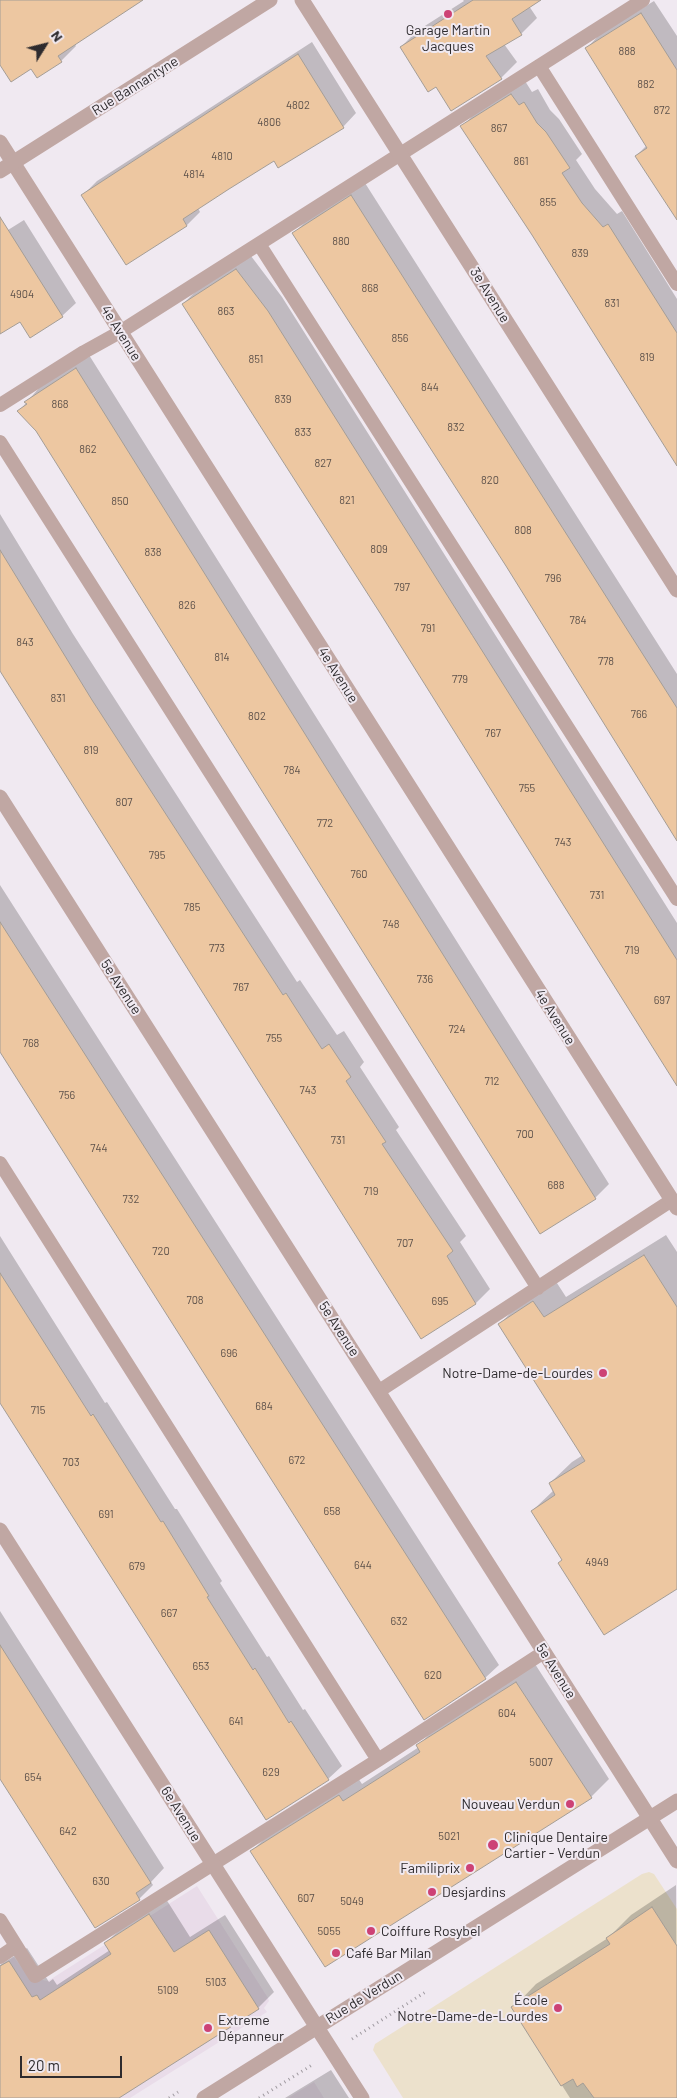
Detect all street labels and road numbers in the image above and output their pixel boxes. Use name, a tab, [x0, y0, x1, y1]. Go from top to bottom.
street label: Rue Bannantyne	[89, 53, 181, 119]
street label: 3e Avenue	[466, 264, 514, 326]
street label: 4e Avenue	[97, 302, 145, 364]
street label: 4e Avenue	[314, 644, 362, 706]
street label: 5e Avenue	[97, 956, 145, 1018]
street label: 4e Avenue	[531, 986, 579, 1048]
street label: 5e Avenue	[315, 1298, 363, 1360]
street label: 5e Avenue	[532, 1640, 580, 1702]
street label: 6e Avenue	[157, 1783, 205, 1845]
street label: Rue de Verdun	[323, 1967, 405, 2027]

